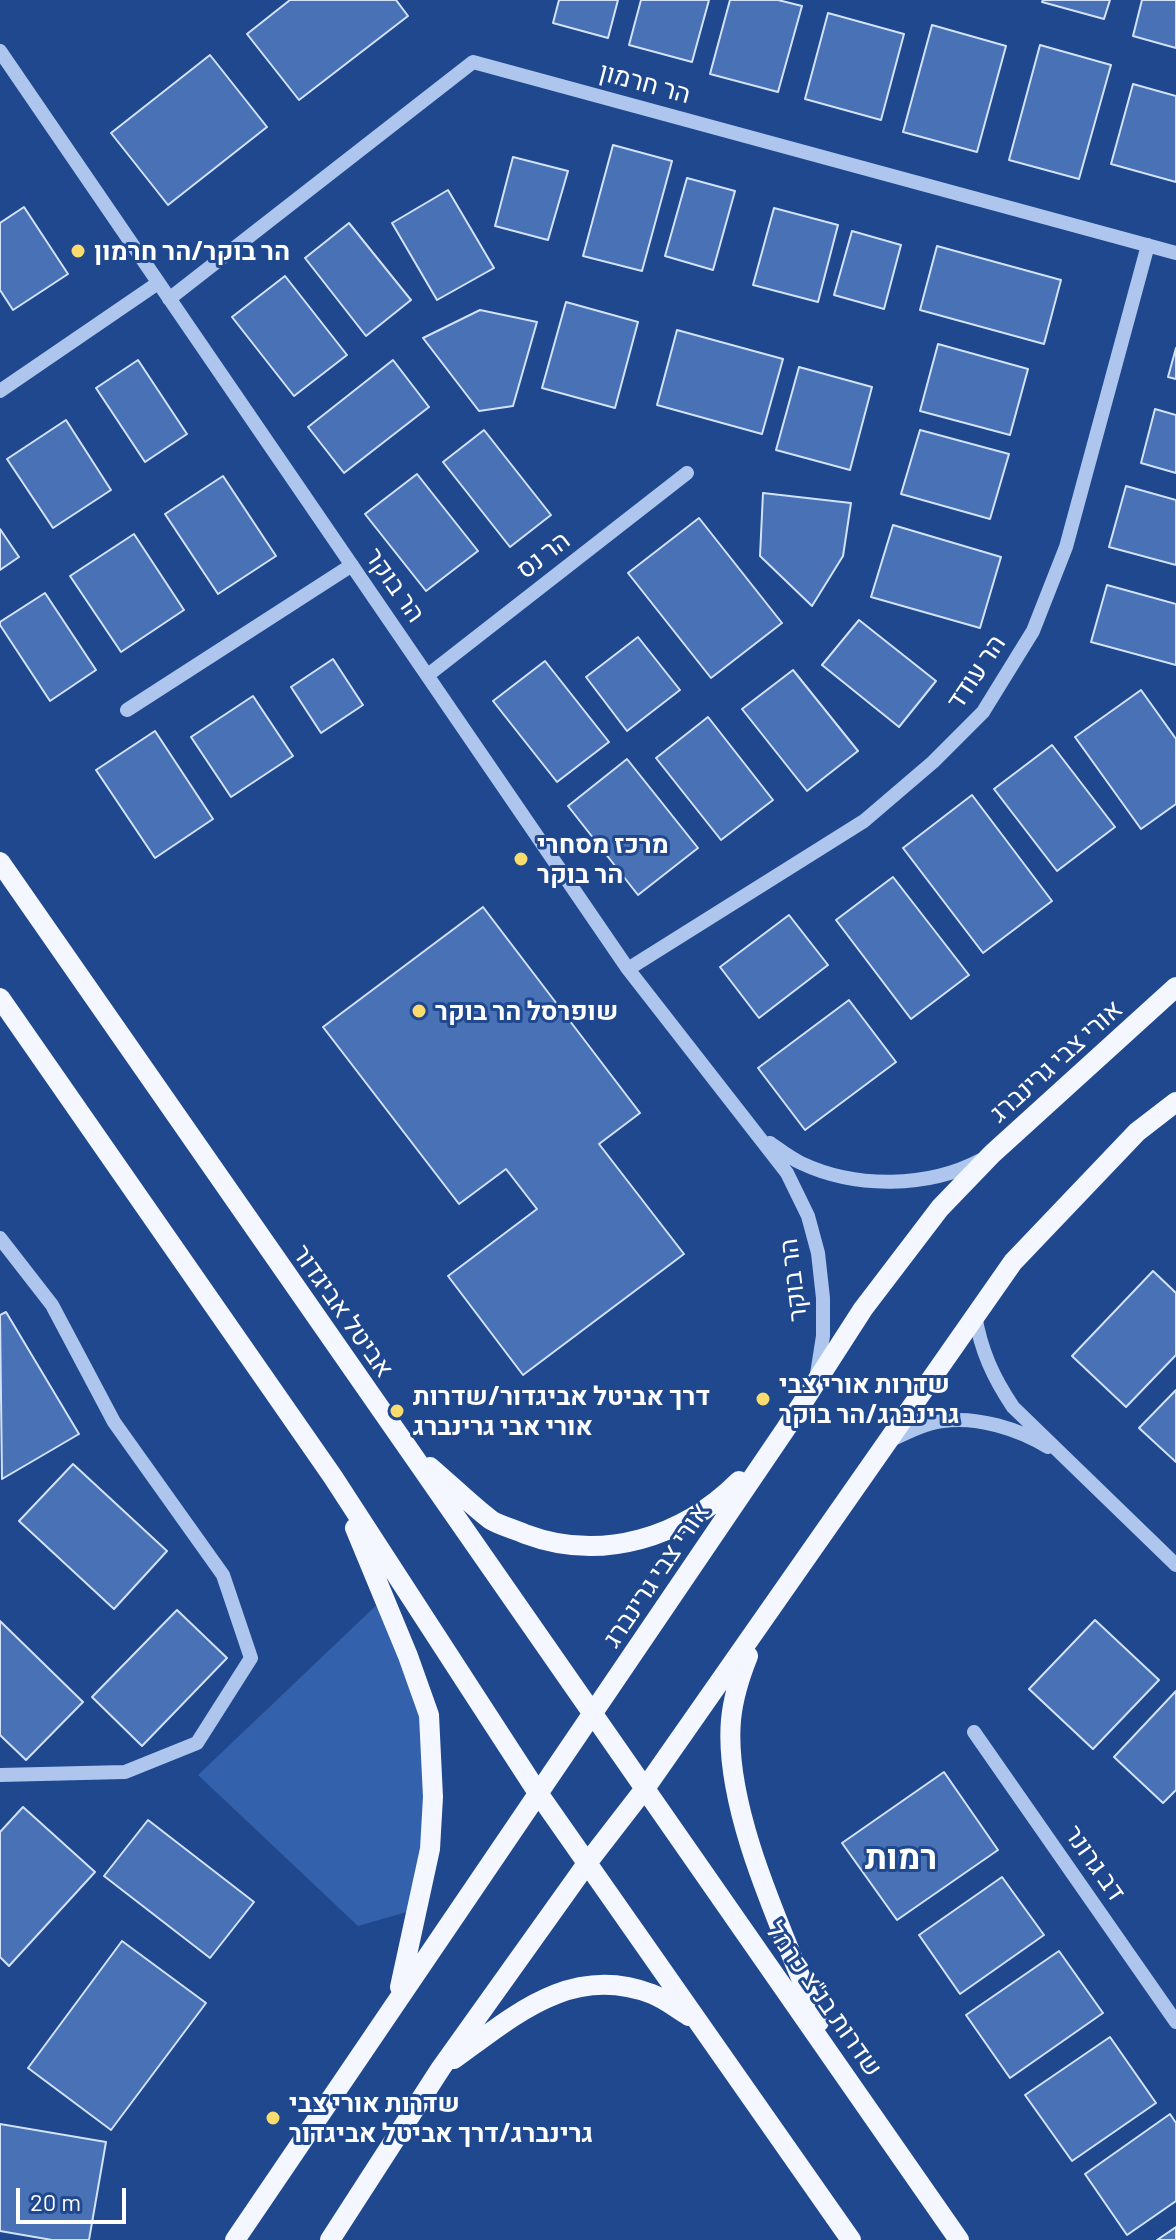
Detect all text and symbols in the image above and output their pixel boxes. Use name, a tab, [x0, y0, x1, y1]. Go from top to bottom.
street label: הר חרמון	[596, 56, 694, 110]
place label: הר בוקר/הר חרמון	[94, 235, 290, 267]
marker: הר בוקר/הר חרמון	[69, 242, 87, 260]
street label: הר נס	[510, 524, 576, 586]
street label: הר בוקר	[358, 542, 432, 628]
street label: הר עודד	[940, 629, 1012, 715]
place label: מרכז מסחרי הר בוקר	[537, 828, 669, 890]
marker: מרכז מסחרי הר בוקר	[512, 850, 530, 868]
street label: אורי צבי גרינברג	[983, 993, 1129, 1129]
place label: שופרסל הר בוקר	[435, 995, 618, 1027]
marker: שופרסל הר בוקר	[410, 1002, 428, 1020]
street label: הר בוקר	[772, 1237, 814, 1323]
street label: אביטל אביגדור	[286, 1239, 400, 1383]
place label: שדרות אורי צבי גרינברג/הר בוקר	[779, 1368, 960, 1430]
place label: דרך אביטל אביגדור/שדרות אורי אבי גרינברג	[413, 1380, 710, 1442]
marker: שדרות אורי צבי גרינברג/הר בוקר	[754, 1390, 772, 1408]
marker: דרך אביטל אביגדור/שדרות אורי אבי גרינברג	[388, 1402, 406, 1420]
street label: אורי צבי גרינברג	[596, 1497, 716, 1653]
street label: דב גרונר	[1058, 1819, 1132, 1907]
district label: רמות	[865, 1838, 937, 1878]
street label: שדרות בנ"צ כרמל	[759, 1916, 889, 2082]
place label: שדרות אורי צבי גרינברג/דרך אביטל אביגדור	[289, 2087, 593, 2148]
marker: שדרות אורי צבי גרינברג/דרך אביטל אביגדור	[264, 2109, 282, 2127]
scale bar	[20, 2172, 130, 2222]
text: 20 m	[30, 2187, 81, 2216]

